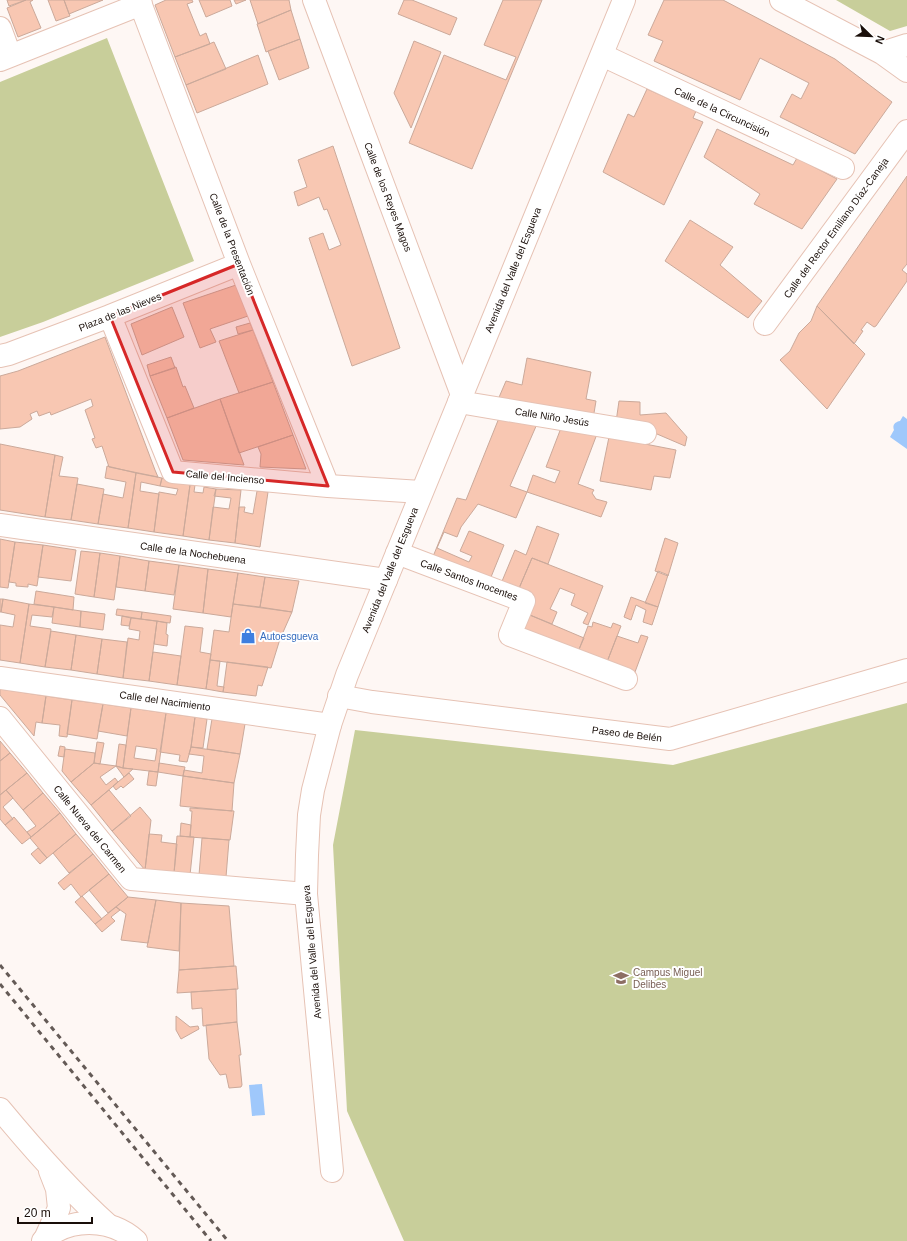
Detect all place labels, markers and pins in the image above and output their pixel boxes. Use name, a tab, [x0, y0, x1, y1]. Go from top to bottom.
shop icon: Autoesgueva	[239, 627, 257, 645]
place label: Autoesgueva	[260, 631, 319, 642]
place label: Campus Miguel Delibes	[633, 967, 702, 990]
school or university icon: Campus Miguel Delibes	[612, 969, 630, 987]

